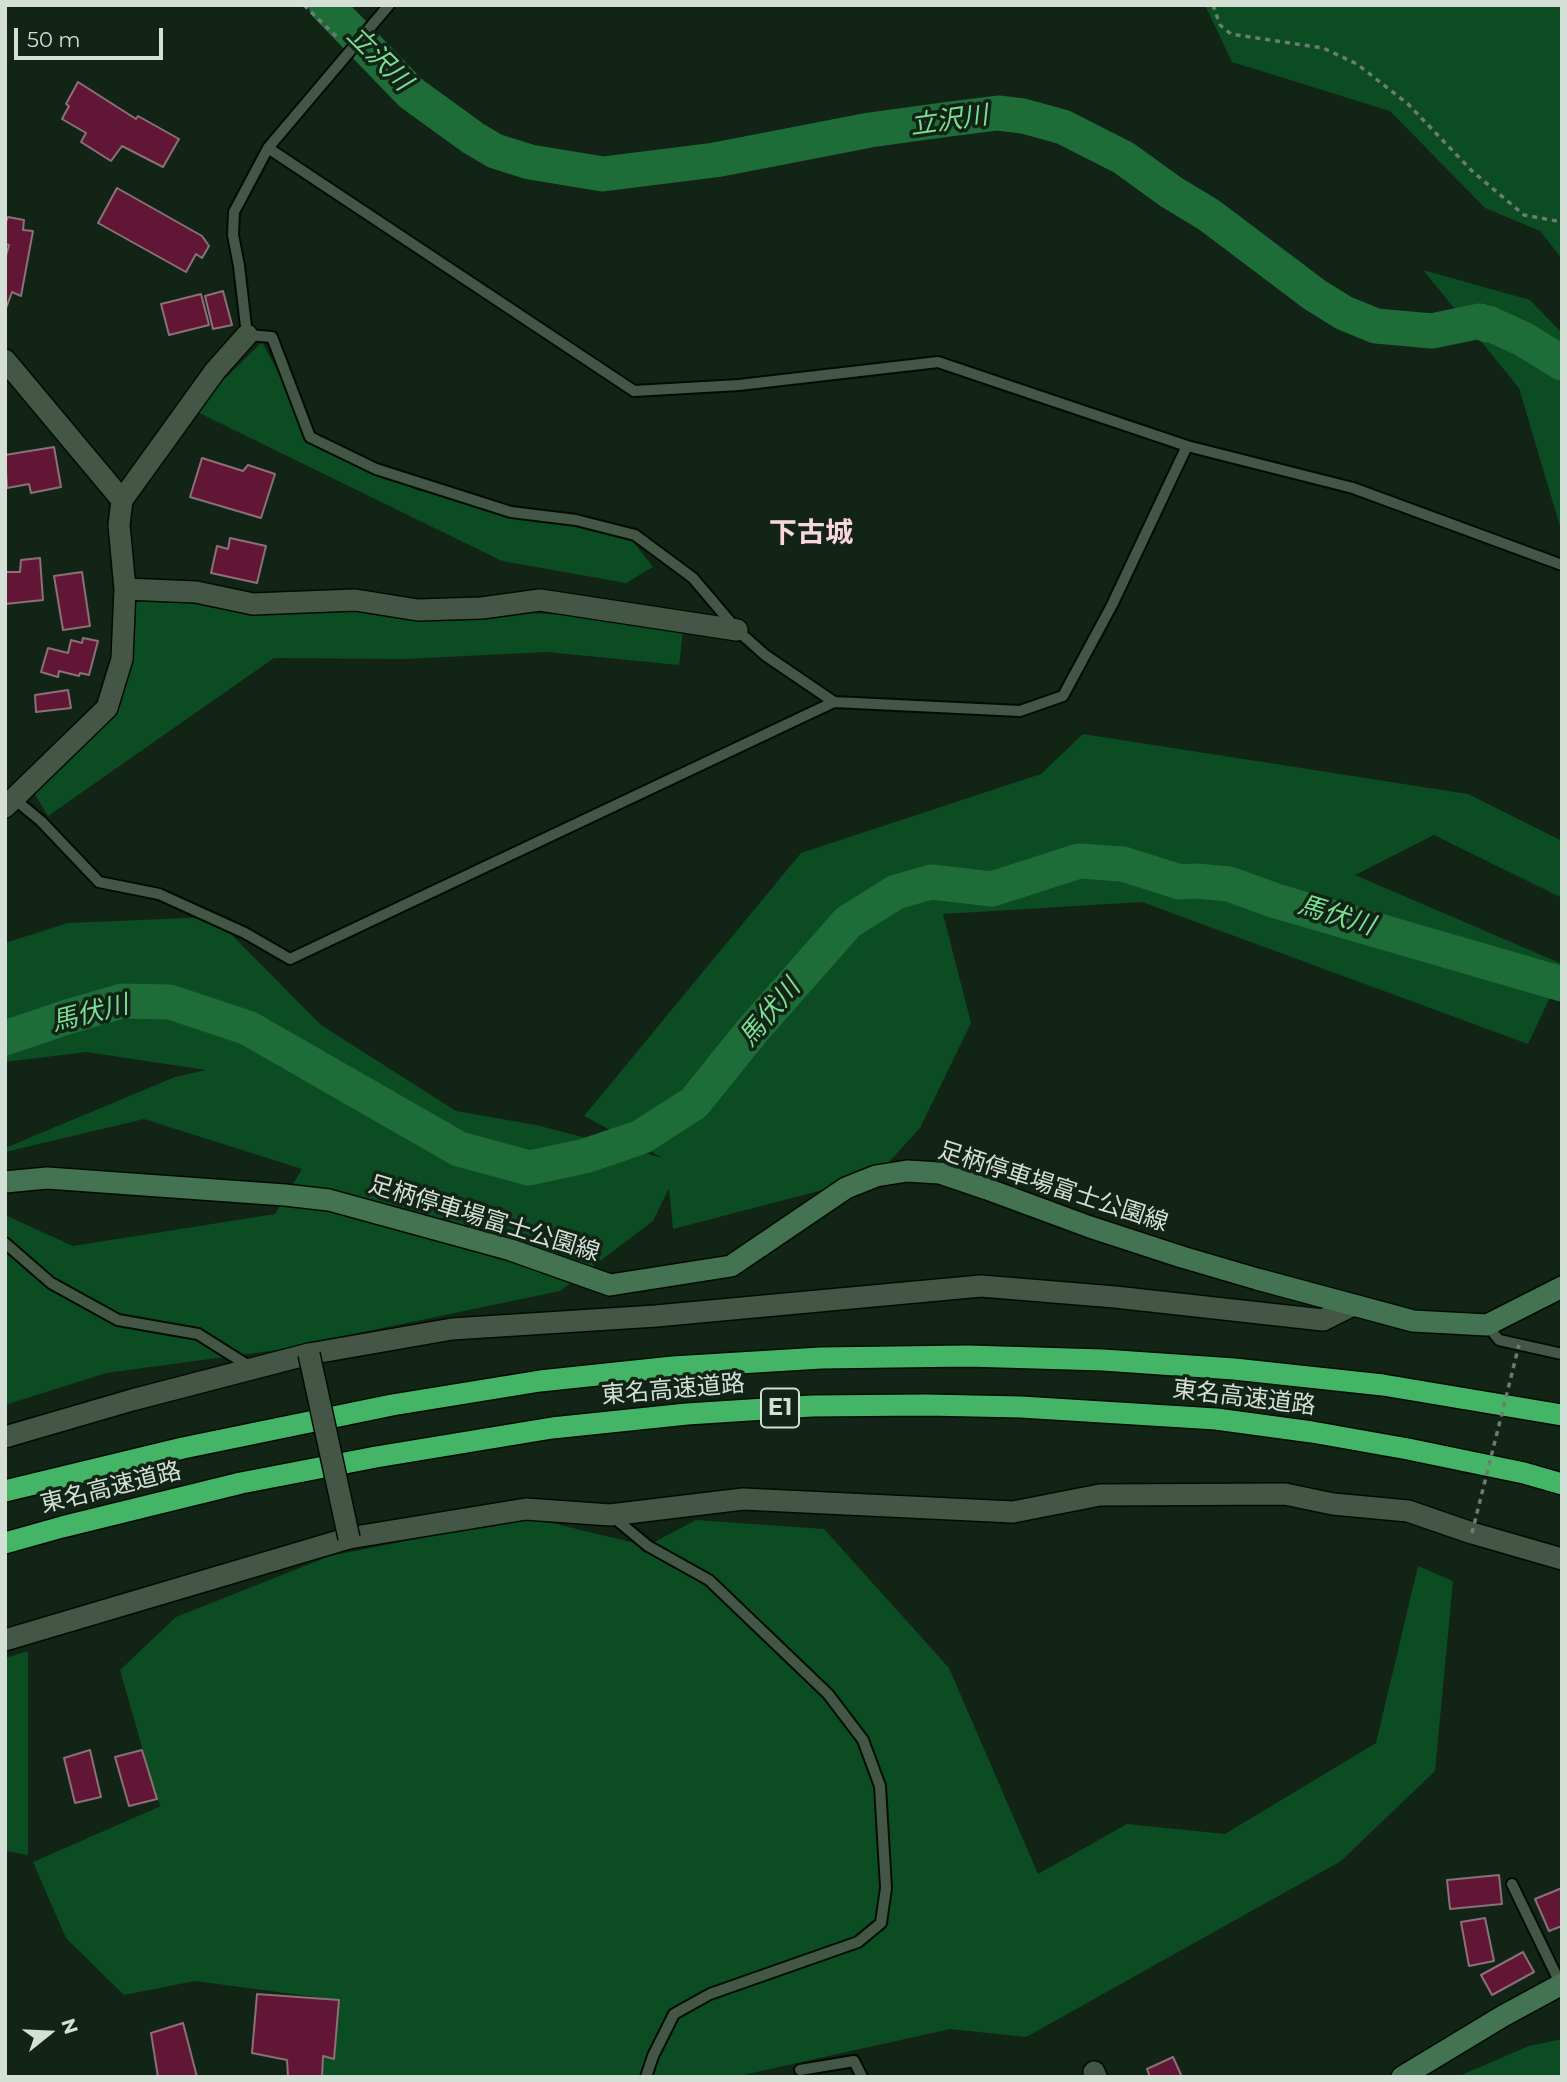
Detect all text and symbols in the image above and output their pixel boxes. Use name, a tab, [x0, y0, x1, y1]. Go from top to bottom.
scale bar	[18, 14, 166, 58]
water label: 立沢川	[340, 20, 418, 98]
text: 50 m	[27, 27, 81, 52]
water label: 立沢川	[908, 100, 990, 142]
district label: 下古城	[769, 517, 853, 551]
water label: 馬伏川	[1294, 890, 1378, 942]
water label: 馬伏川	[733, 973, 807, 1053]
water label: 馬伏川	[48, 989, 132, 1039]
street label: 足柄停車場富士公園線	[934, 1136, 1172, 1238]
street label: 足柄停車場富士公園線	[365, 1170, 603, 1268]
street label: 東名高速道路	[600, 1369, 746, 1411]
street label: 東名高速道路	[1171, 1375, 1317, 1421]
road number: E1	[761, 1388, 799, 1428]
street label: 東名高速道路	[38, 1457, 184, 1519]
north arrow	[14, 1998, 84, 2068]
text: N	[56, 2015, 83, 2037]

